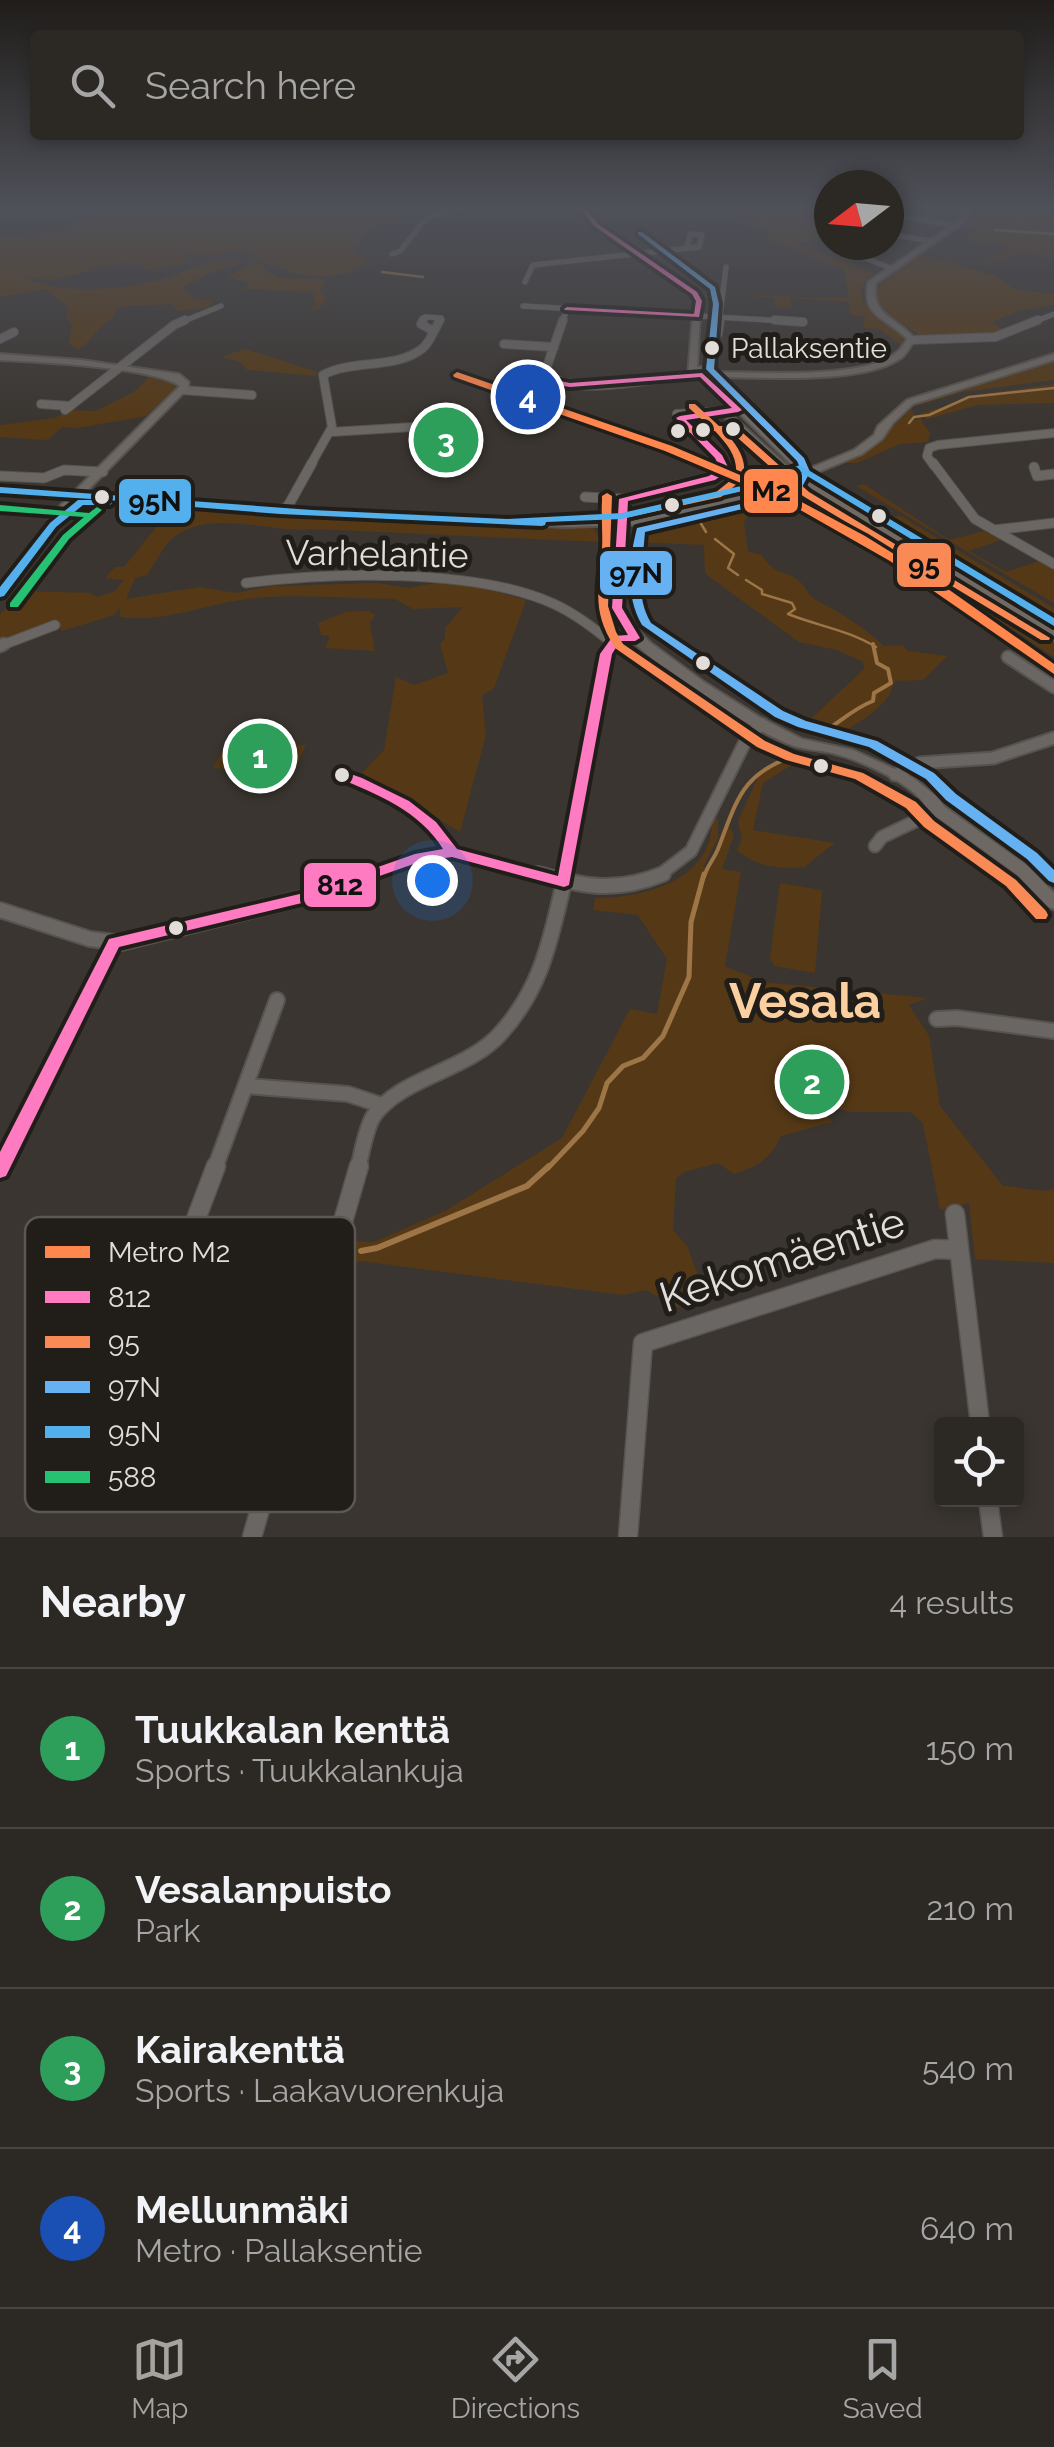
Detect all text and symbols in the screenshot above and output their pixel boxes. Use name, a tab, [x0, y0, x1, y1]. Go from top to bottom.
search box	[30, 30, 1024, 140]
icon: search	[65, 58, 120, 113]
text: Search here	[145, 63, 356, 108]
north arrow	[814, 170, 904, 260]
place label: Pallaksentie	[731, 332, 887, 365]
marker: Pallaksentie	[702, 338, 722, 358]
pin: 4	[496, 360, 560, 434]
pin: 3	[414, 402, 478, 478]
unlabelled marker	[723, 419, 743, 439]
unlabelled marker	[693, 420, 713, 440]
unlabelled marker	[668, 421, 688, 441]
line badge: M2	[742, 467, 800, 515]
text: M2	[751, 475, 791, 508]
line badge: 95N	[117, 477, 193, 525]
text: 95N	[128, 485, 182, 518]
unlabelled marker	[92, 487, 112, 507]
unlabelled marker	[662, 495, 682, 515]
unlabelled marker	[869, 506, 889, 526]
street label: Varhelantie	[285, 531, 469, 576]
line badge: 95	[895, 541, 953, 589]
line badge: 97N	[598, 549, 674, 597]
text: 95	[908, 549, 940, 582]
text: 97N	[609, 557, 663, 590]
unlabelled marker	[693, 653, 713, 673]
pin: 1	[228, 718, 292, 794]
unlabelled marker	[811, 756, 831, 776]
unlabelled marker	[332, 765, 352, 785]
your location	[407, 855, 458, 906]
line badge: 812	[302, 861, 378, 909]
text: 812	[317, 869, 363, 902]
unlabelled marker	[166, 918, 186, 938]
district label: Vesala	[729, 973, 881, 1029]
pin: 2	[780, 1044, 844, 1120]
street label: Kekomäentie	[653, 1197, 911, 1322]
legend	[25, 1217, 355, 1512]
text: Metro M2	[108, 1236, 230, 1269]
text: 812	[108, 1281, 151, 1314]
text: 95	[108, 1326, 140, 1359]
text: 97N	[108, 1371, 161, 1404]
text: 95N	[108, 1416, 161, 1449]
map controls	[934, 1417, 1024, 1507]
button: locate	[934, 1417, 1024, 1507]
text: 588	[108, 1461, 156, 1494]
text: Nearby	[40, 1578, 186, 1627]
text: 4 results	[890, 1584, 1014, 1621]
text: Tuukkalan kenttä	[135, 1707, 450, 1752]
text: 1	[65, 1730, 80, 1767]
text: 150 m	[926, 1730, 1014, 1767]
text: Sports · Tuukkalankuja	[135, 1752, 464, 1789]
text: Vesalanpuisto	[135, 1867, 392, 1912]
text: 2	[63, 1890, 82, 1927]
text: 210 m	[926, 1890, 1014, 1927]
text: Park	[135, 1912, 200, 1949]
text: Kairakenttä	[135, 2027, 345, 2072]
text: 3	[64, 2050, 81, 2087]
text: 540 m	[922, 2050, 1014, 2087]
text: Sports · Laakavuorenkuja	[135, 2072, 504, 2109]
text: Mellunmäki	[135, 2187, 349, 2232]
text: 4	[63, 2210, 82, 2247]
text: 640 m	[920, 2210, 1014, 2247]
text: Metro · Pallaksentie	[135, 2232, 422, 2269]
tab: Map	[131, 2332, 188, 2425]
tab: Directions	[451, 2332, 580, 2425]
tab: Saved	[843, 2332, 923, 2425]

